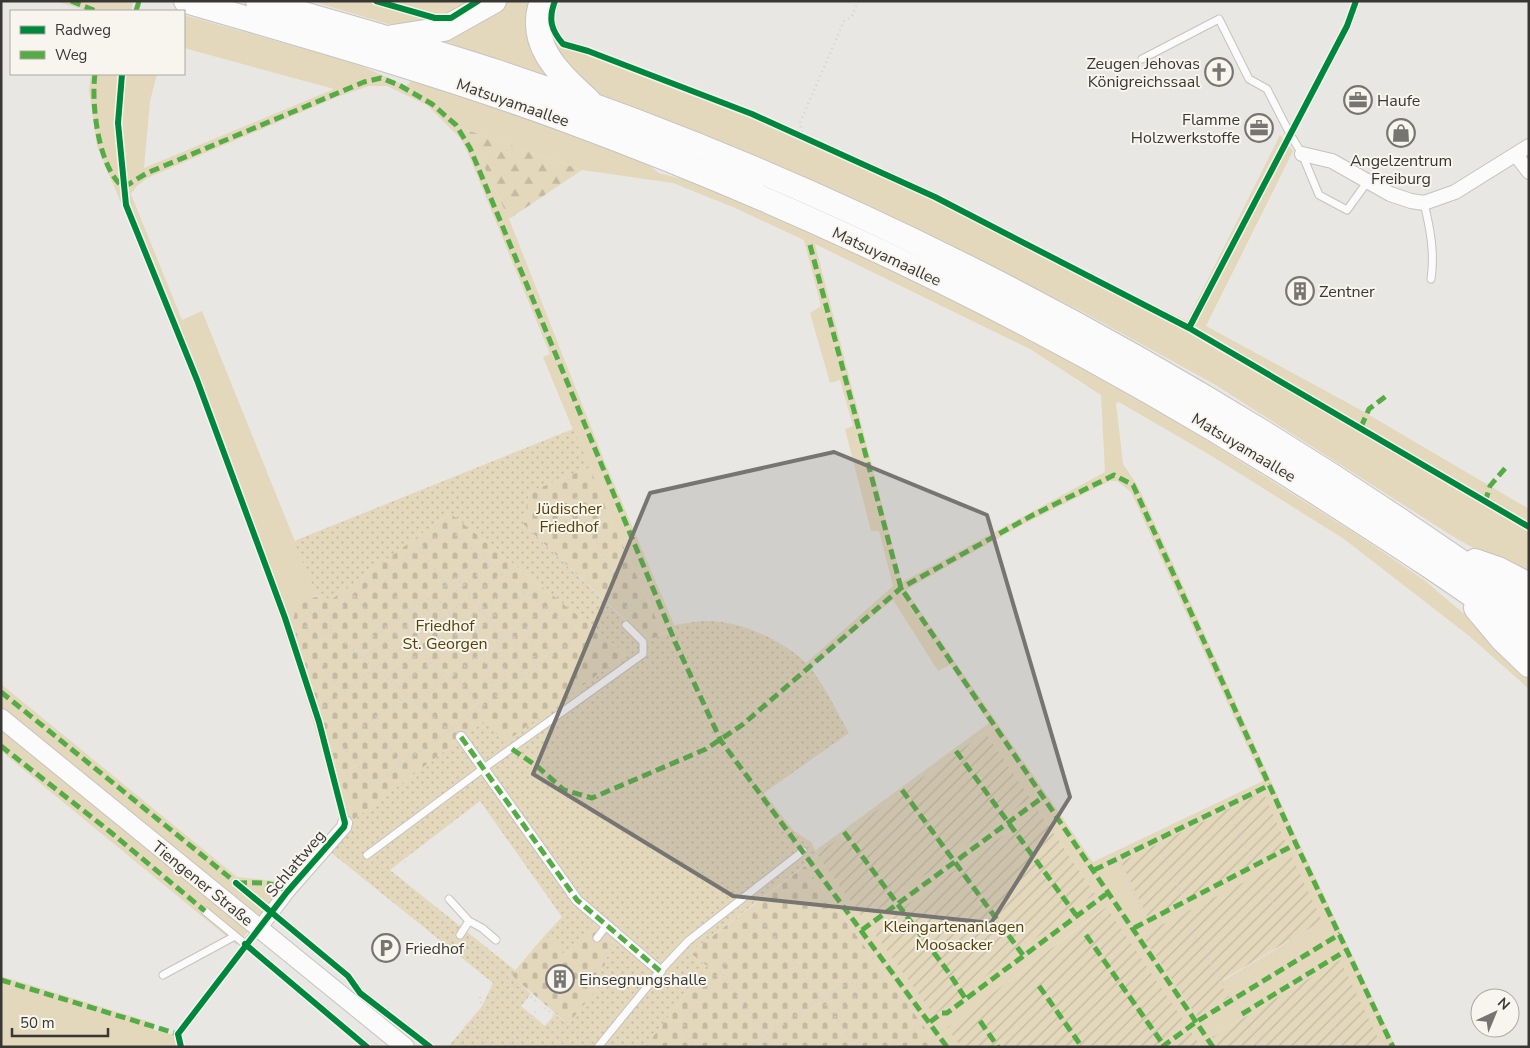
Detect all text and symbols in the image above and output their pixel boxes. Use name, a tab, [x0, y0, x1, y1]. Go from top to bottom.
legend	[10, 10, 185, 75]
text: Radweg	[55, 20, 111, 40]
text: Weg	[55, 45, 87, 65]
place label: Zeugen Jehovas Königreichssaal	[1086, 53, 1200, 93]
church icon: Zeugen Jehovas Königreichssaal	[1204, 57, 1234, 87]
street label: Matsuyamaallee	[453, 73, 572, 133]
office icon: Haufe	[1343, 85, 1373, 115]
place label: Haufe	[1377, 90, 1420, 112]
place label: Flamme Holzwerkstoffe	[1131, 109, 1240, 149]
office icon: Flamme Holzwerkstoffe	[1244, 113, 1274, 143]
shop icon: Angelzentrum Freiburg	[1386, 118, 1416, 148]
place label: Angelzentrum Freiburg	[1350, 150, 1452, 190]
street label: Matsuyamaallee	[828, 222, 945, 292]
building icon: Zentner	[1285, 276, 1315, 306]
place label: Zentner	[1319, 281, 1375, 303]
street label: Matsuyamaallee	[1187, 408, 1300, 488]
park label: Jüdischer Friedhof	[535, 498, 602, 538]
park label: Friedhof St. Georgen	[402, 615, 488, 655]
street label: Schlattweg	[261, 825, 331, 902]
street label: Tiengener Straße	[147, 836, 258, 931]
park label: Kleingartenanlagen Moosacker	[884, 916, 1024, 956]
parking icon: Friedhof	[371, 933, 401, 963]
place label: Friedhof	[405, 938, 465, 960]
building icon: Einsegnungshalle	[545, 964, 575, 994]
place label: Einsegnungshalle	[579, 969, 706, 991]
north arrow	[1470, 988, 1520, 1038]
text: N	[1493, 994, 1514, 1014]
scale bar	[12, 1006, 109, 1038]
text: 50 m	[20, 1013, 55, 1033]

